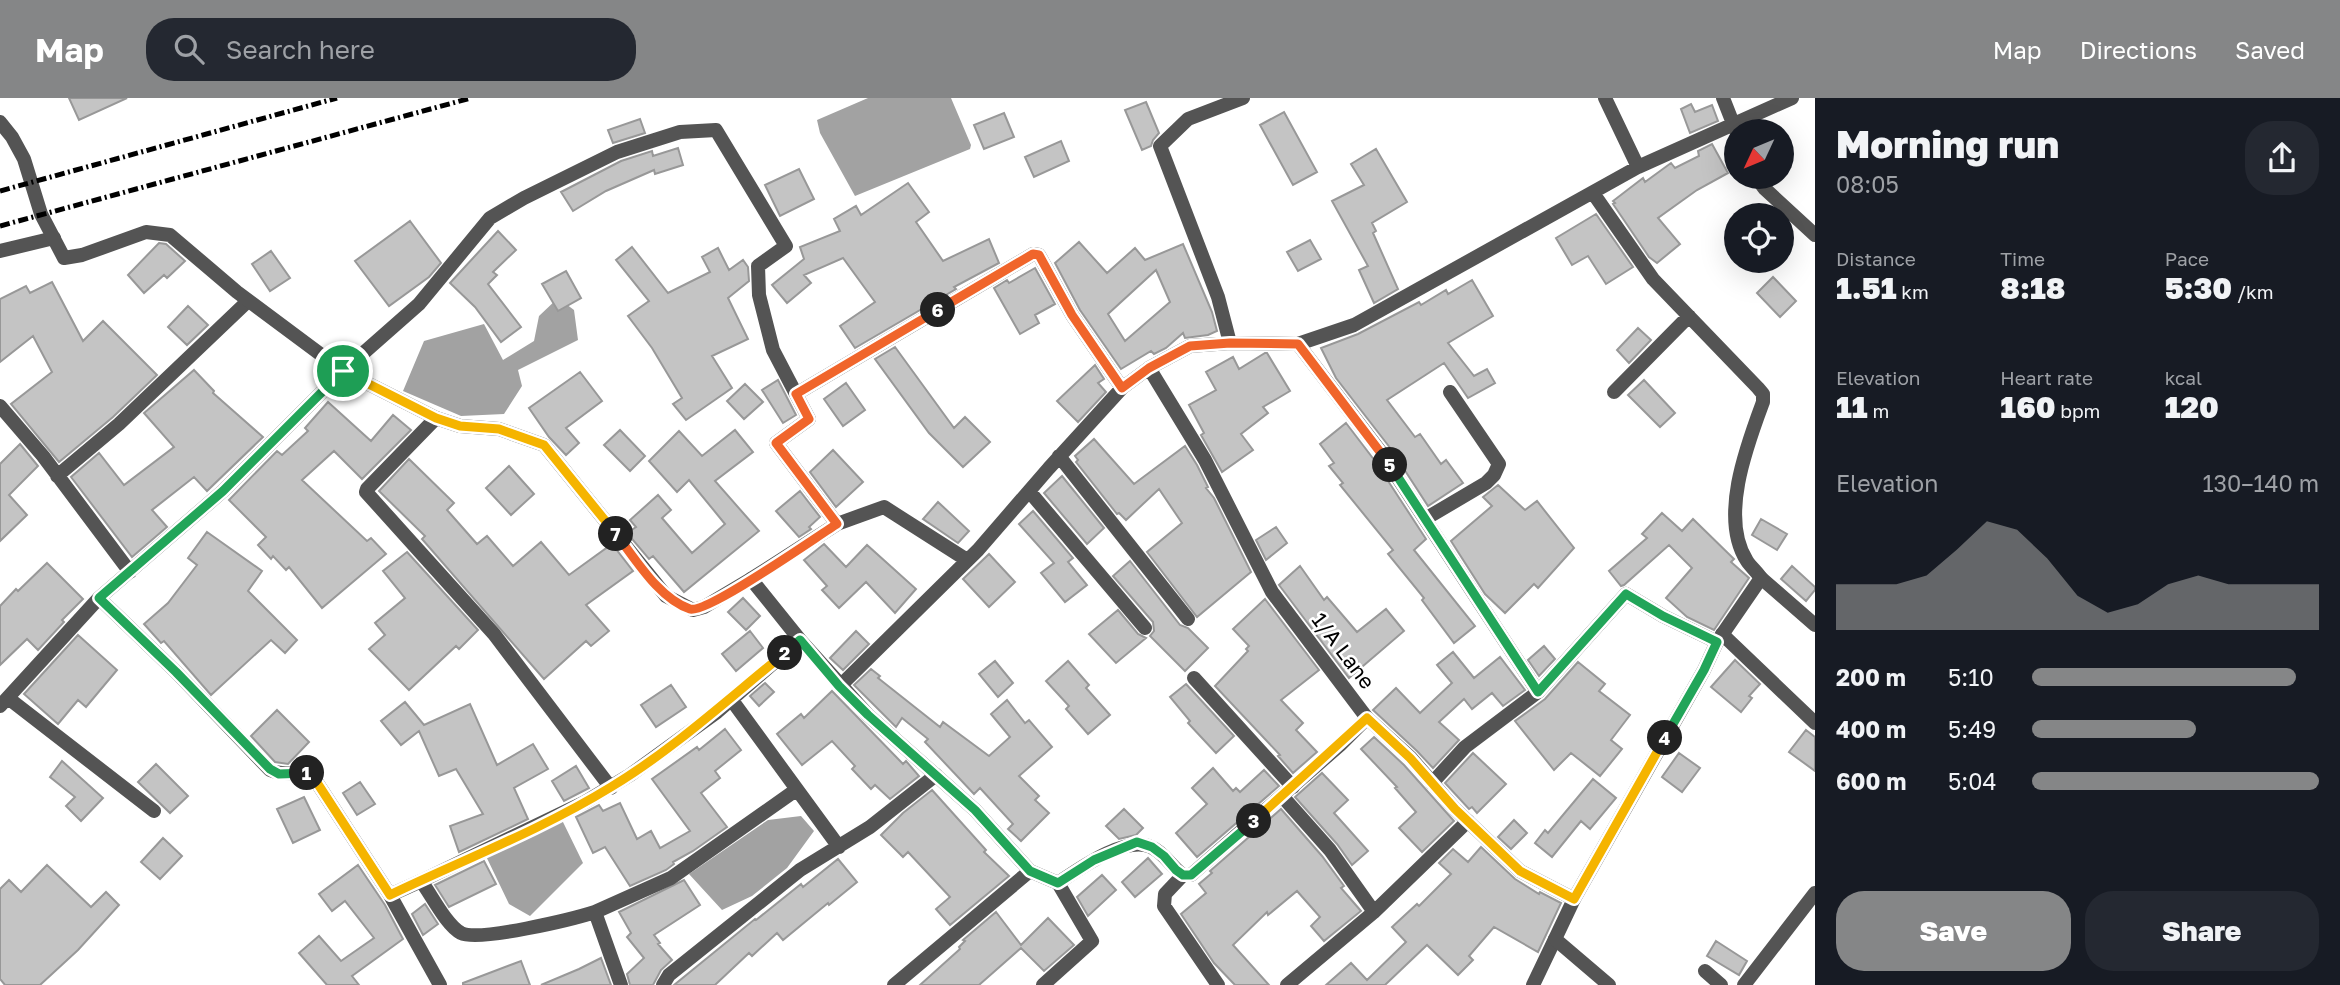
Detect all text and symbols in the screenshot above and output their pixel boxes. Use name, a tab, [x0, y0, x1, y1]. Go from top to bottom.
search box	[146, 18, 636, 81]
text: Map	[35, 30, 104, 69]
icon: search	[170, 30, 208, 68]
text: Search here	[226, 34, 375, 65]
text: Map	[1993, 35, 2042, 64]
text: Directions	[2080, 35, 2197, 64]
text: Saved	[2235, 35, 2305, 64]
north arrow	[1724, 119, 1794, 189]
map controls	[1724, 119, 1794, 273]
text: Morning run	[1836, 121, 2059, 166]
button: share	[2245, 121, 2319, 195]
text: 08:05	[1836, 170, 1899, 198]
button: locate	[1724, 203, 1794, 273]
text: Distance	[1836, 247, 1916, 270]
text: Time	[2000, 247, 2045, 270]
text: Pace	[2165, 247, 2209, 270]
text: 1.51	[1836, 270, 1896, 306]
text: 8:18	[2000, 270, 2065, 306]
text: 5:30	[2165, 270, 2232, 306]
text: km	[1896, 280, 1929, 303]
text: /km	[2232, 280, 2274, 303]
pin: 6	[920, 292, 956, 328]
text: 6	[931, 298, 944, 321]
pin	[313, 341, 373, 401]
icon: arrive	[324, 352, 362, 390]
text: Elevation	[1836, 366, 1921, 389]
text: Heart rate	[2000, 366, 2093, 389]
text: kcal	[2165, 366, 2202, 389]
text: 11	[1836, 389, 1868, 425]
text: 160	[2000, 389, 2055, 425]
text: 120	[2165, 389, 2219, 425]
text: m	[1868, 399, 1889, 422]
text: bpm	[2055, 399, 2100, 422]
pin: 5	[1372, 448, 1408, 482]
text: 5	[1384, 453, 1395, 476]
text: Elevation	[1836, 469, 1938, 497]
text: 130–140 m	[2202, 469, 2319, 497]
pin: 7	[598, 516, 634, 551]
text: 7	[610, 522, 621, 545]
street label: 1/A Lane	[1307, 607, 1381, 694]
pin: 2	[768, 636, 802, 670]
text: 2	[779, 641, 790, 664]
text: 200 m	[1836, 663, 1906, 691]
text: 5:10	[1948, 663, 1994, 691]
text: 400 m	[1836, 715, 1906, 743]
text: 5:49	[1948, 715, 1996, 743]
pin: 4	[1648, 720, 1682, 756]
text: 4	[1659, 726, 1670, 749]
pin: 1	[290, 756, 324, 790]
text: 1	[302, 761, 311, 784]
text: 600 m	[1836, 767, 1906, 795]
text: 5:04	[1948, 767, 1997, 795]
pin: 3	[1236, 804, 1272, 838]
text: 3	[1248, 809, 1259, 832]
button: Save	[1836, 891, 2071, 971]
button: Share	[2085, 891, 2319, 971]

